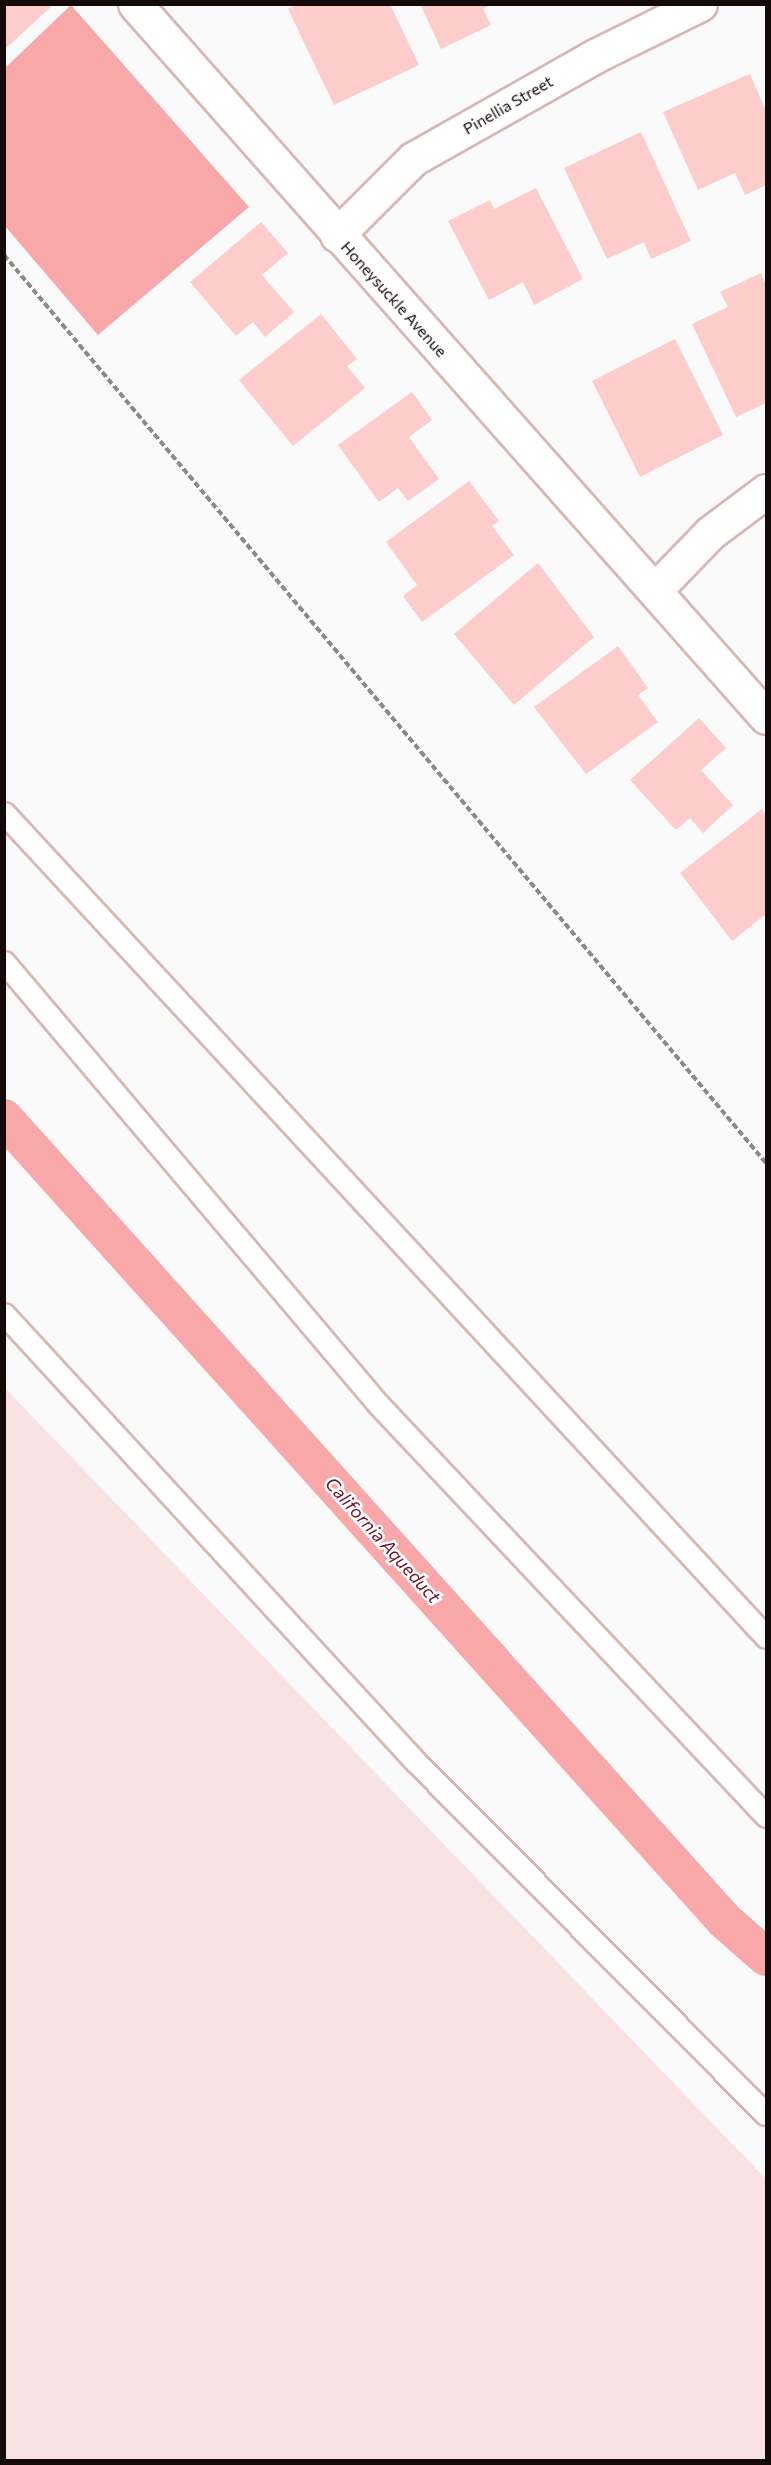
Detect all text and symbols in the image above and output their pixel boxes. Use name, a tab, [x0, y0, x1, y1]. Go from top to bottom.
street label: Pinellia Street	[460, 72, 556, 138]
street label: Honeysuckle Avenue	[337, 237, 451, 361]
water label: California Aqueduct	[321, 1473, 445, 1607]

